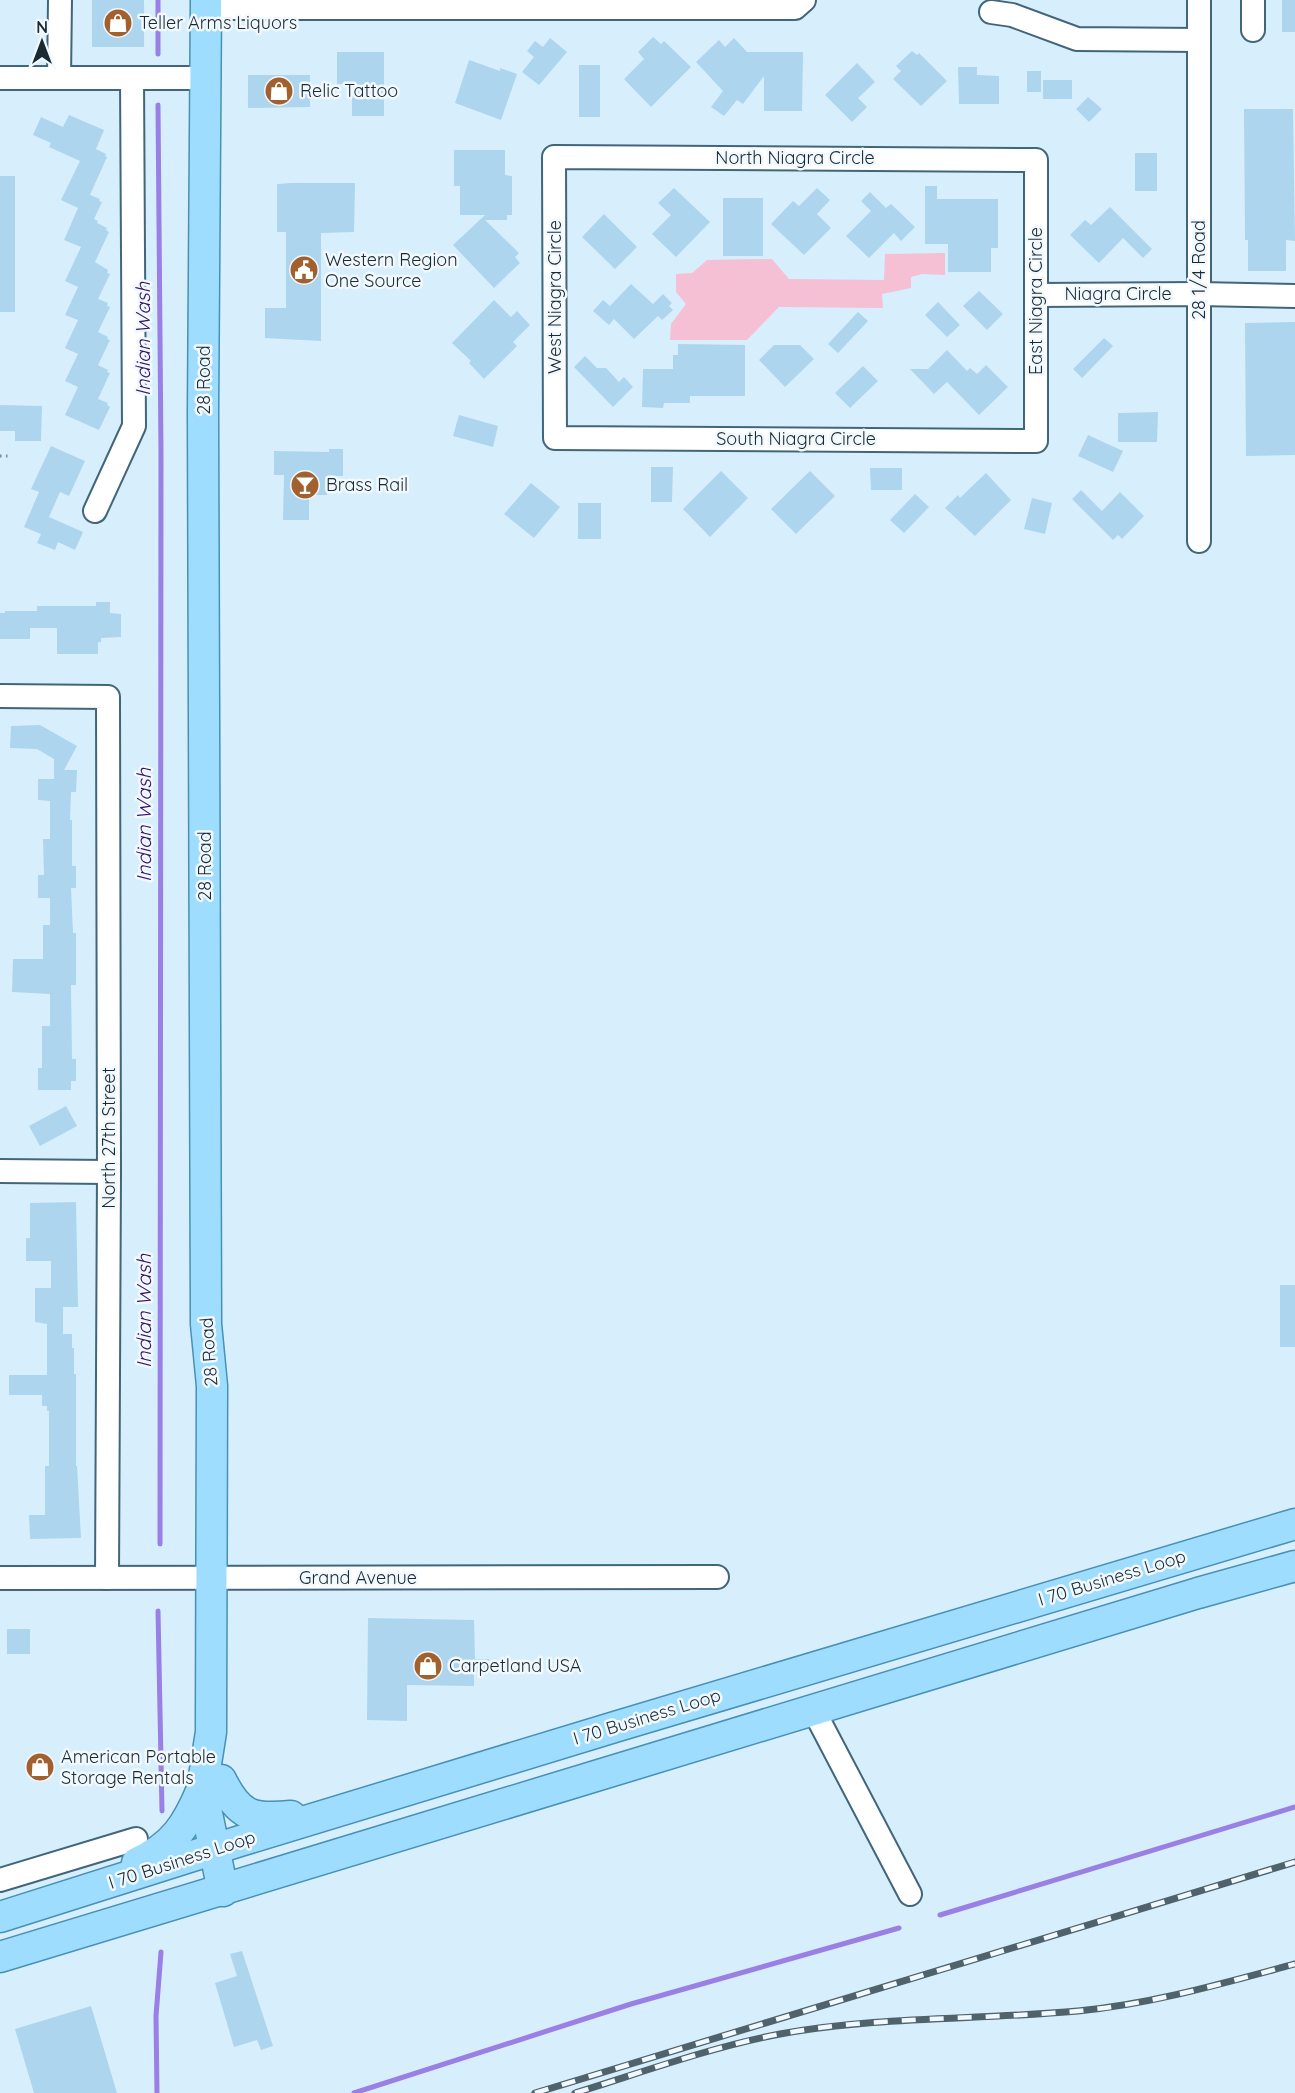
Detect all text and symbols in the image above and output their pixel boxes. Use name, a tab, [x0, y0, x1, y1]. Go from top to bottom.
shop icon: Teller Arms Liquors	[102, 7, 134, 39]
place label: Teller Arms Liquors	[139, 11, 297, 34]
north arrow	[12, 12, 72, 72]
text: N	[36, 17, 48, 37]
shop icon: Relic Tattoo	[263, 75, 295, 107]
place label: Relic Tattoo	[300, 79, 398, 102]
street label: North Niagra Circle	[715, 146, 875, 169]
street label: West Niagra Circle	[543, 220, 566, 374]
street label: 28 1/4 Road	[1187, 220, 1210, 320]
street label: East Niagra Circle	[1024, 227, 1047, 375]
place label: Western Region One Source	[325, 248, 458, 292]
public building icon: Western Region One Source	[288, 254, 320, 286]
water label: Indian Wash	[130, 281, 155, 396]
street label: Niagra Circle	[1064, 282, 1172, 305]
street label: 28 Road	[192, 345, 215, 415]
street label: South Niagra Circle	[716, 427, 876, 450]
bar icon: Brass Rail	[289, 469, 321, 501]
place label: Brass Rail	[326, 473, 408, 496]
water label: Indian Wash	[131, 767, 156, 882]
street label: 28 Road	[193, 831, 216, 901]
street label: North 27th Street	[97, 1067, 120, 1209]
water label: Indian Wash	[131, 1253, 156, 1368]
street label: 28 Road	[195, 1317, 222, 1387]
street label: I 70 Business Loop	[1035, 1544, 1189, 1611]
street label: Grand Avenue	[299, 1566, 417, 1589]
shop icon: Carpetland USA	[412, 1650, 444, 1682]
place label: Carpetland USA	[449, 1654, 582, 1677]
street label: I 70 Business Loop	[570, 1683, 724, 1750]
place label: American Portable Storage Rentals	[61, 1745, 216, 1789]
shop icon: American Portable Storage Rentals	[24, 1751, 56, 1783]
street label: I 70 Business Loop	[105, 1825, 258, 1894]

